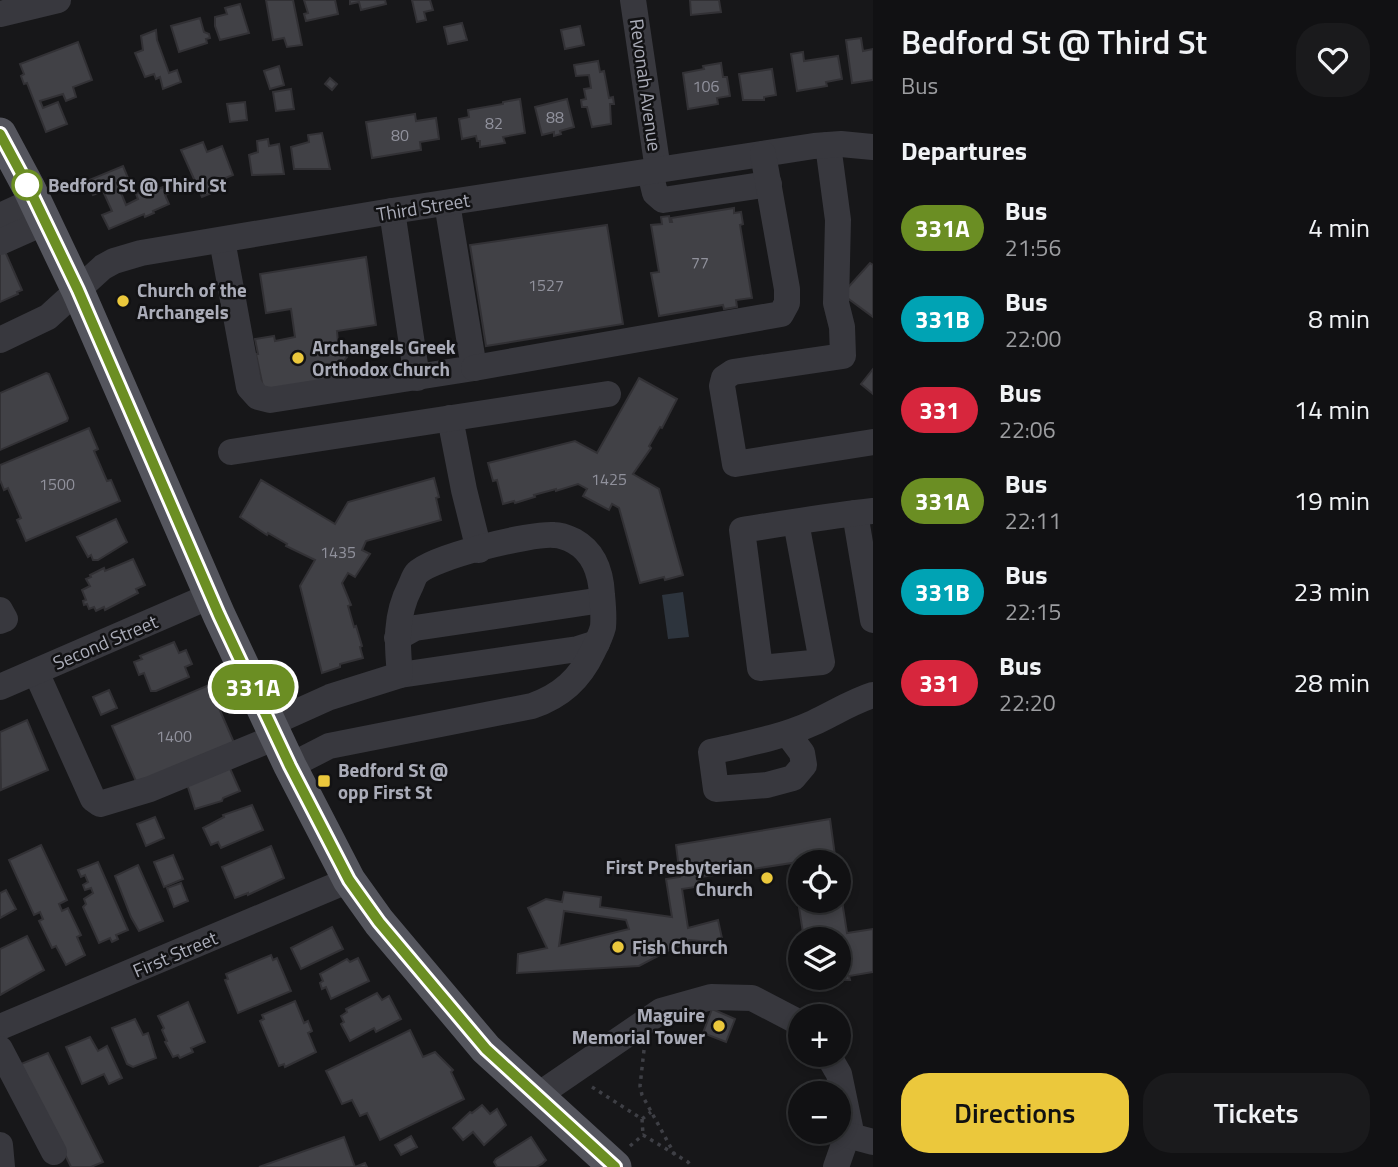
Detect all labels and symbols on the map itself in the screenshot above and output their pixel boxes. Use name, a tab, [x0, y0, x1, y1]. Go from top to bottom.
street label: Revonah Avenue	[623, 17, 670, 153]
house number: 106	[693, 74, 719, 98]
house number: 88	[546, 105, 564, 129]
house number: 82	[485, 111, 503, 135]
house number: 80	[391, 123, 409, 147]
marker: Bedford St @ Third St	[12, 170, 42, 200]
place label: Bedford St @ Third St	[48, 170, 227, 199]
street label: Third Street	[374, 185, 472, 228]
house number: 77	[691, 250, 709, 274]
house number: 1527	[528, 273, 564, 297]
place label: Church of the Archangels	[137, 275, 247, 326]
marker: Church of the Archangels	[115, 293, 131, 309]
place label: Archangels Greek Orthodox Church	[312, 332, 456, 383]
marker: Archangels Greek Orthodox Church	[290, 350, 306, 366]
house number: 1425	[591, 467, 627, 491]
house number: 1500	[39, 472, 75, 496]
house number: 1435	[320, 540, 356, 564]
street label: Second Street	[48, 606, 162, 677]
line badge: 331A	[204, 664, 302, 710]
house number: 1400	[156, 724, 192, 748]
place label: Bedford St @ opp First St	[338, 755, 448, 806]
marker: Bedford St @ opp First St	[316, 773, 332, 789]
place label: First Presbyterian Church	[605, 852, 753, 903]
marker: First Presbyterian Church	[759, 870, 775, 886]
street label: First Street	[128, 923, 222, 984]
place label: Fish Church	[632, 932, 728, 961]
marker: Fish Church	[610, 939, 626, 955]
place label: Maguire Memorial Tower	[572, 1000, 705, 1051]
marker: Maguire Memorial Tower	[711, 1018, 727, 1034]

